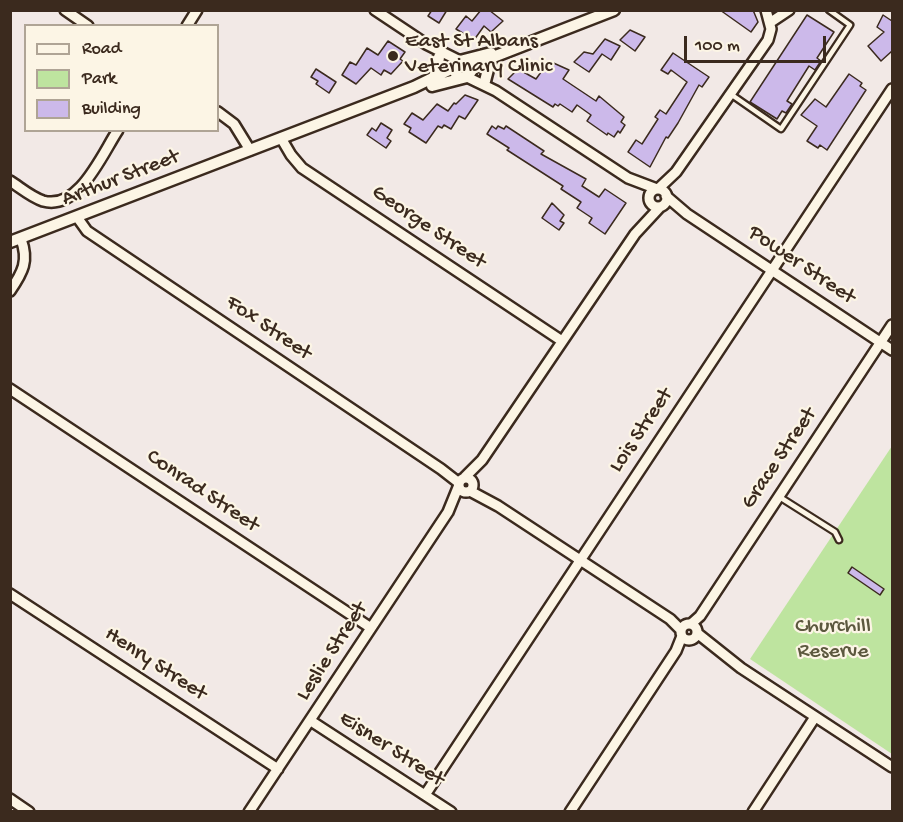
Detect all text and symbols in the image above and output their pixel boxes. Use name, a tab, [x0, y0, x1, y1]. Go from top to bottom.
legend	[24, 24, 219, 132]
scale bar	[687, 24, 830, 62]
place label: East St Albans Veterinary Clinic	[405, 30, 552, 82]
text: 100 m	[695, 36, 740, 57]
text: Road	[82, 39, 121, 60]
marker: East St Albans Veterinary Clinic	[386, 49, 400, 63]
text: Park	[82, 69, 116, 90]
text: Building	[82, 99, 141, 120]
street label: Arthur Street	[59, 145, 183, 213]
street label: George Street	[366, 180, 490, 276]
street label: Power Street	[742, 220, 860, 312]
street label: Fox Street	[220, 291, 316, 367]
street label: Lois Street	[604, 384, 680, 478]
street label: Grace Street	[736, 403, 824, 515]
street label: Conrad Street	[140, 445, 264, 539]
street label: Leslie Street	[291, 598, 375, 706]
park label: Churchill Reserve	[795, 615, 871, 666]
street label: Henry Street	[99, 622, 211, 708]
street label: Eisner Street	[333, 706, 449, 794]

